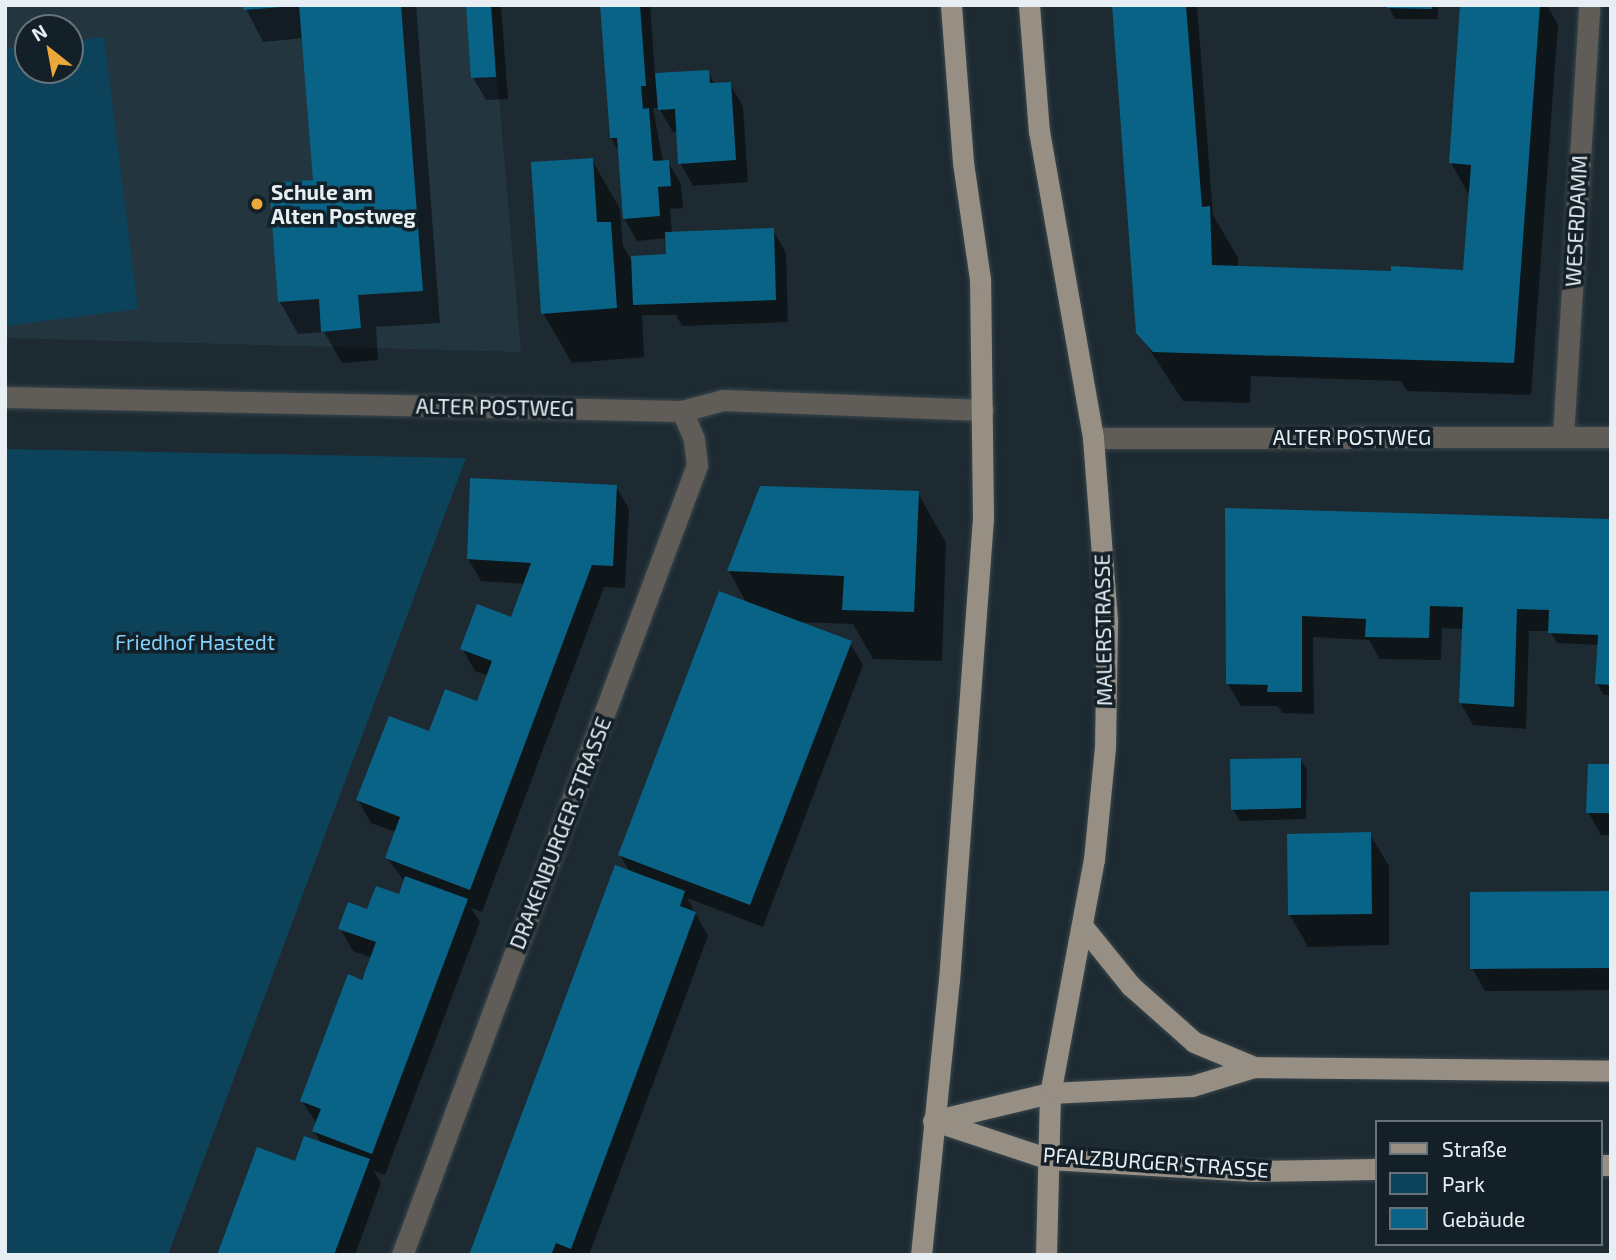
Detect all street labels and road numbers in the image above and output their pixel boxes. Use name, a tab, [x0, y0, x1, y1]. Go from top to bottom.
street label: WESERDAMM	[1560, 154, 1592, 288]
street label: ALTER POSTWEG	[416, 393, 574, 421]
street label: ALTER POSTWEG	[1273, 424, 1431, 450]
street label: MALERSTRASSE	[1089, 554, 1117, 706]
street label: DRAKENBURGER STRASSE	[504, 713, 616, 953]
street label: PFALZBURGER STRASSE	[1042, 1142, 1270, 1182]

